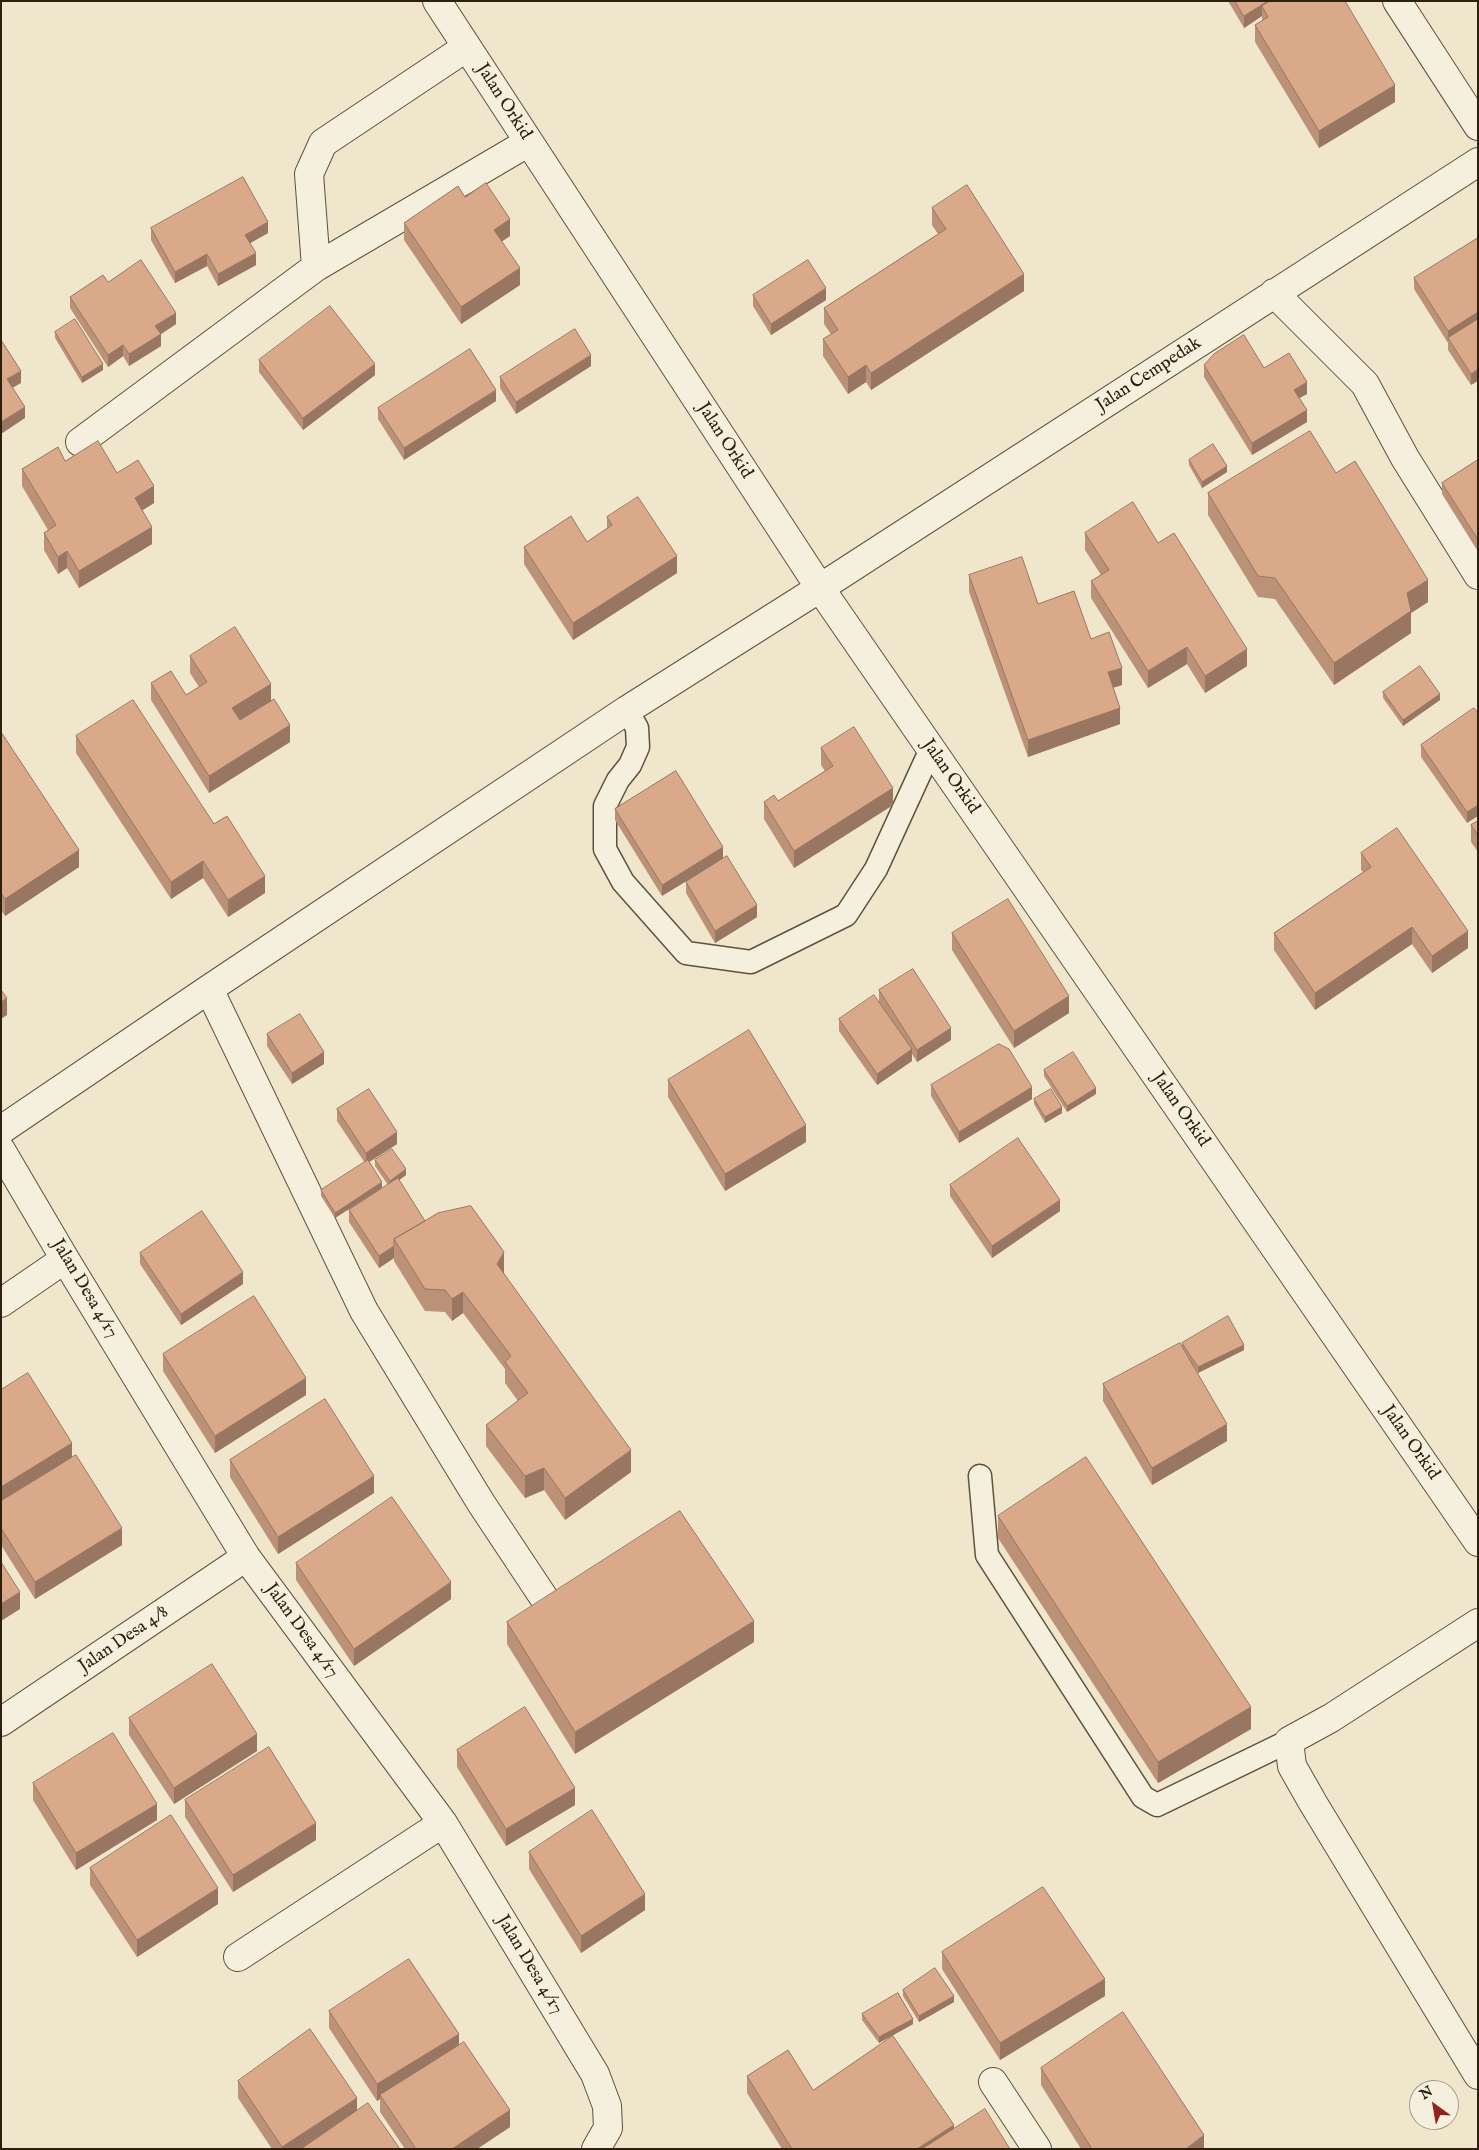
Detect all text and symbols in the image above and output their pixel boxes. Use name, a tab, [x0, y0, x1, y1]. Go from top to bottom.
street label: Jalan Orkid	[470, 60, 536, 144]
street label: Jalan Cempedak	[1092, 333, 1206, 417]
street label: Jalan Orkid	[691, 399, 757, 483]
street label: Jalan Orkid	[916, 735, 984, 819]
street label: Jalan Orkid	[1146, 1068, 1214, 1152]
street label: Jalan Desa 4/17	[46, 1236, 122, 1342]
street label: Jalan Orkid	[1376, 1401, 1444, 1485]
street label: Jalan Desa 4/17	[259, 1579, 343, 1683]
street label: Jalan Desa 4/8	[75, 1602, 173, 1678]
street label: Jalan Desa 4/17	[491, 1912, 567, 2018]
north arrow	[1409, 2080, 1459, 2130]
text: N	[1417, 2082, 1436, 2104]

